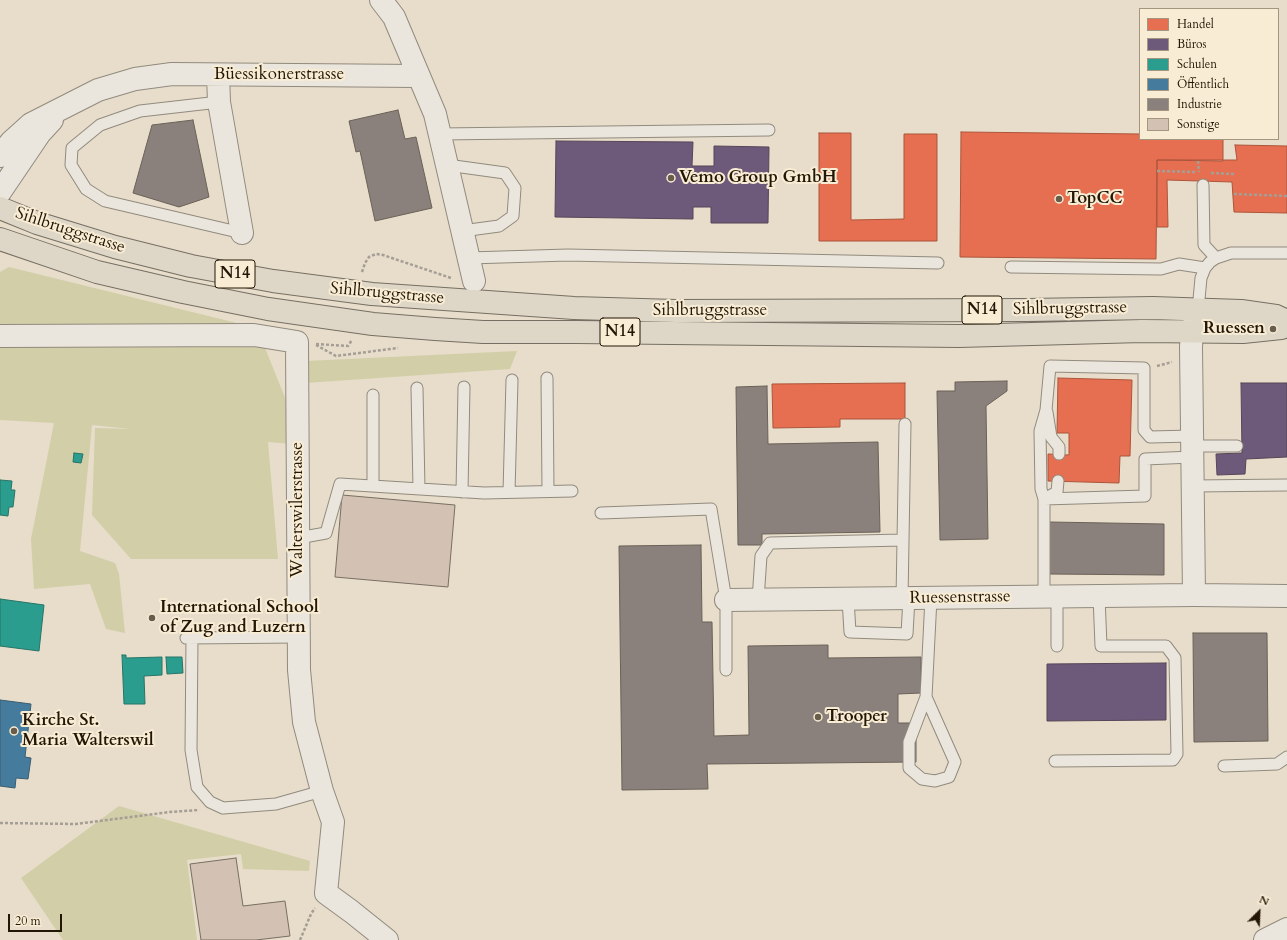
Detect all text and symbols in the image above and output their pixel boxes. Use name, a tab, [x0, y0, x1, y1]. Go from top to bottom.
legend	[1139, 8, 1279, 140]
text: Handel	[1177, 16, 1214, 32]
text: Büros	[1177, 36, 1207, 52]
text: Schulen	[1177, 56, 1217, 72]
street label: Büessikonerstrasse	[214, 65, 344, 85]
text: Öffentlich	[1177, 76, 1229, 92]
text: Industrie	[1177, 96, 1222, 112]
text: Sonstige	[1177, 116, 1220, 132]
place label: Vemo Group GmbH	[679, 168, 837, 188]
marker: Vemo Group GmbH	[666, 173, 676, 183]
place label: TopCC	[1067, 189, 1123, 209]
marker: TopCC	[1054, 194, 1064, 204]
street label: Sihlbruggstrasse	[12, 204, 128, 258]
road number: N14	[215, 260, 255, 288]
street label: Sihlbruggstrasse	[329, 279, 445, 309]
road number: N14	[962, 296, 1002, 324]
street label: Sihlbruggstrasse	[1013, 298, 1127, 320]
street label: Sihlbruggstrasse	[653, 301, 767, 321]
road number: N14	[600, 318, 640, 346]
place label: Ruessen	[1203, 319, 1265, 339]
marker: Ruessen	[1268, 324, 1278, 334]
street label: Walterswilerstrasse	[288, 442, 308, 578]
street label: Ruessenstrasse	[909, 587, 1011, 609]
place label: International School of Zug and Luzern	[160, 598, 319, 638]
marker: International School of Zug and Luzern	[147, 613, 157, 623]
place label: Trooper	[826, 707, 887, 727]
place label: Kirche St. Maria Walterswil	[22, 711, 154, 751]
marker: Trooper	[813, 712, 823, 722]
marker: Kirche St. Maria Walterswil	[9, 726, 19, 736]
north arrow	[1239, 892, 1279, 932]
text: N	[1257, 892, 1271, 909]
scale bar	[10, 906, 64, 932]
text: 20 m	[15, 913, 41, 929]

